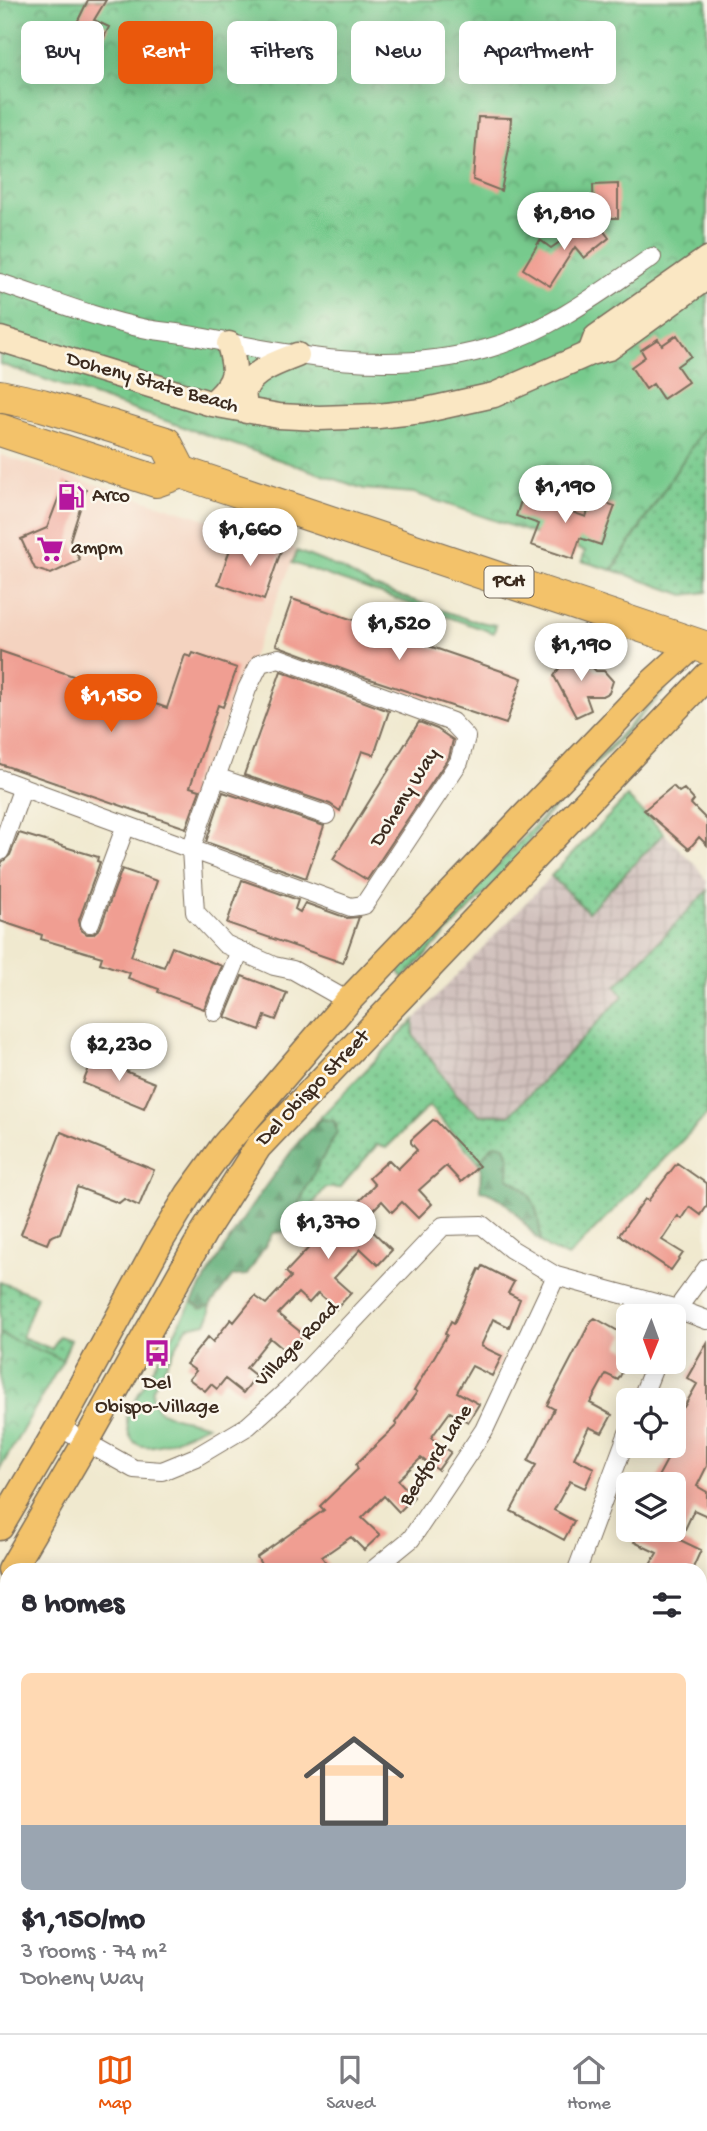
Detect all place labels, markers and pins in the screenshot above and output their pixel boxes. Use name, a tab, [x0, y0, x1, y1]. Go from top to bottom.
pin: $1,810	[507, 192, 621, 252]
pin: $1,190	[508, 466, 622, 525]
fuel station icon: Arco	[56, 482, 86, 512]
place label: Arco	[92, 485, 130, 510]
pin: $1,660	[193, 508, 307, 568]
supermarket icon: ampm	[35, 534, 65, 564]
place label: ampm	[71, 537, 123, 562]
pin: $1,520	[342, 602, 456, 662]
pin: $1,190	[524, 624, 638, 683]
pin: $1,150	[54, 674, 168, 734]
pin: $2,230	[62, 1024, 176, 1083]
pin: $1,370	[271, 1202, 385, 1261]
bus stop icon: Del Obispo-Village	[142, 1338, 172, 1368]
place label: Del Obispo-Village	[95, 1372, 220, 1421]

